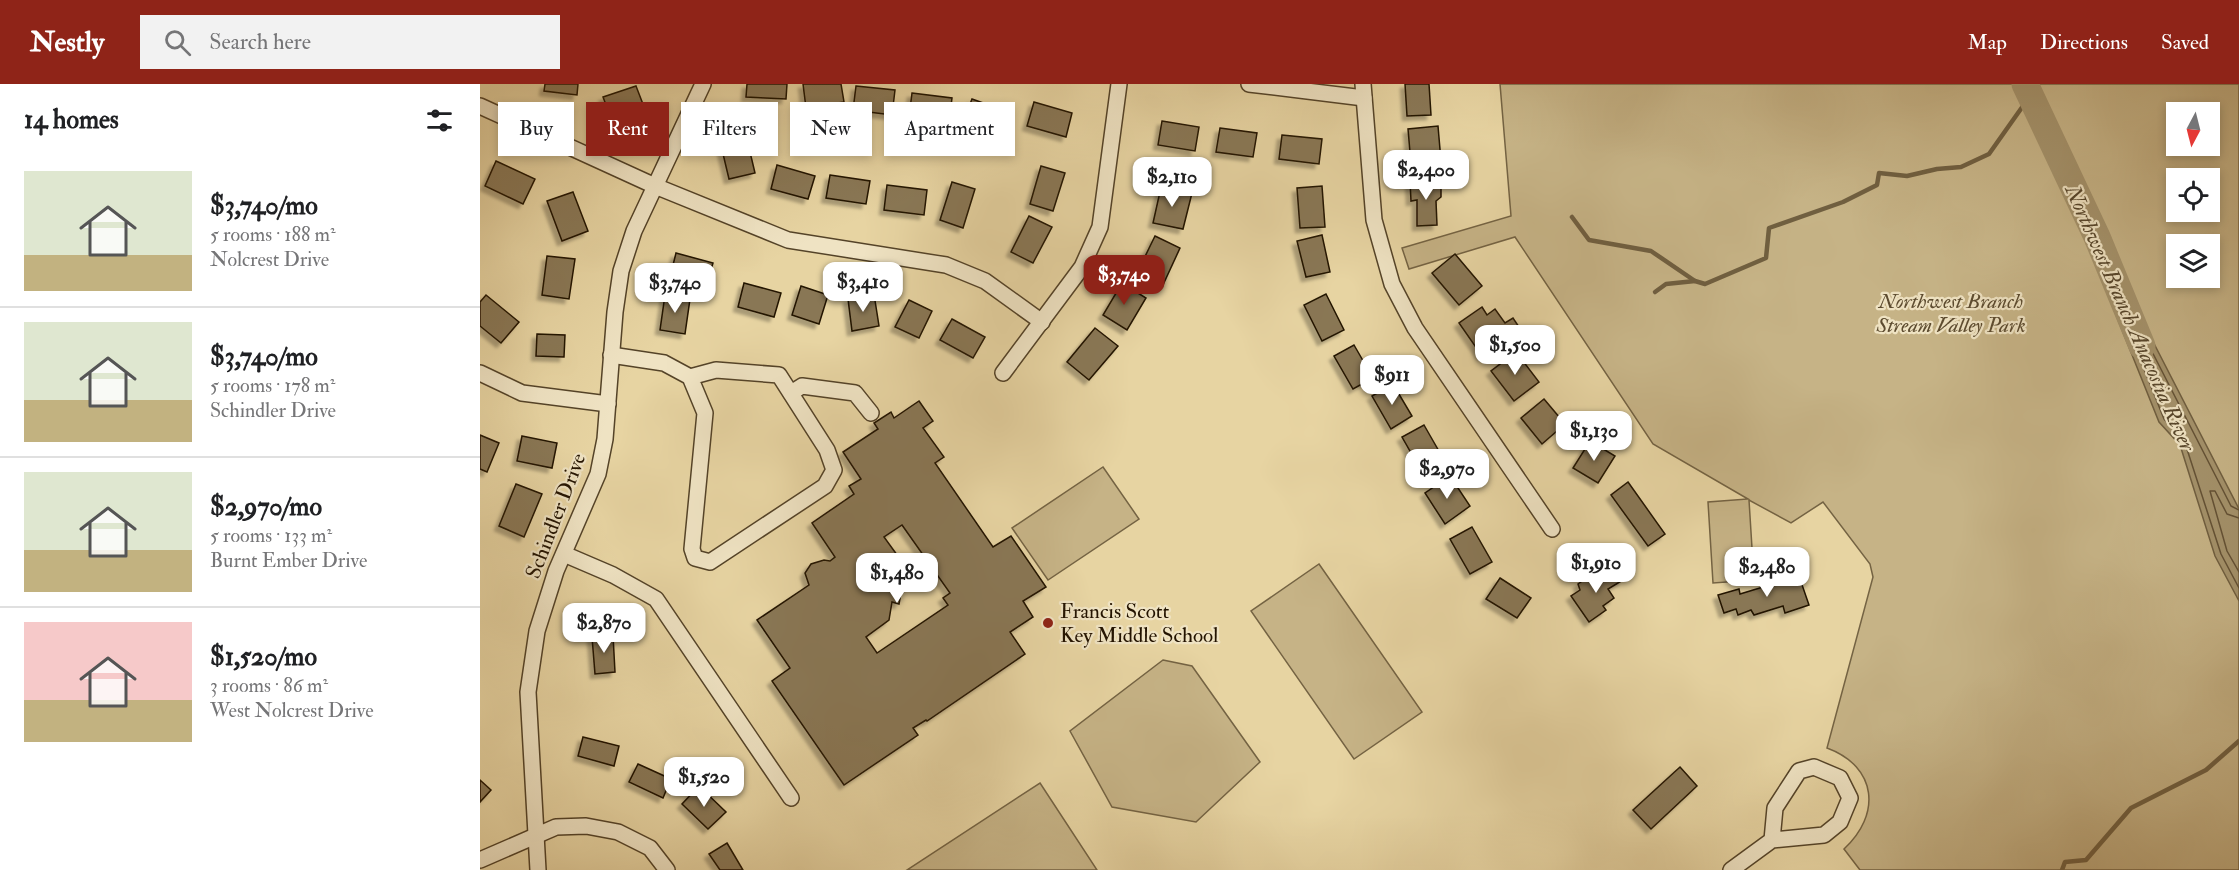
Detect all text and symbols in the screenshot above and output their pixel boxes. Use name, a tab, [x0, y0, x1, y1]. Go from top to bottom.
search box	[140, 15, 560, 69]
text: Nestly	[30, 25, 104, 60]
icon: search	[161, 26, 194, 59]
text: Search here	[209, 28, 311, 56]
text: Map	[1967, 29, 2007, 56]
text: Directions	[2040, 29, 2128, 56]
text: Saved	[2161, 29, 2209, 56]
chip: Buy	[498, 102, 574, 156]
chip: Rent	[586, 102, 669, 156]
chip: Filters	[681, 102, 778, 156]
chip: New	[790, 102, 872, 156]
chip: Apartment	[884, 102, 1015, 156]
north arrow	[2166, 102, 2220, 156]
map controls	[2166, 102, 2220, 288]
text: 14 homes	[24, 104, 119, 136]
icon: filters	[423, 104, 456, 137]
pin: $2,400	[1377, 150, 1475, 201]
pin: $2,110	[1123, 157, 1221, 208]
text: $2,400	[1397, 157, 1455, 182]
text: $2,110	[1147, 164, 1197, 189]
button: locate	[2166, 168, 2220, 222]
water label: Northwest Branch Anacostia River	[2058, 180, 2202, 457]
text: $3,740/mo	[210, 190, 318, 222]
icon: home	[72, 195, 144, 267]
text: 5 rooms · 188 m²	[210, 222, 336, 247]
button: layers	[2166, 234, 2220, 288]
text: Nolcrest Drive	[210, 247, 329, 272]
pin: $3,740	[1075, 255, 1173, 306]
pin: $3,410	[814, 262, 912, 313]
text: $3,740	[1098, 262, 1150, 287]
pin: $3,740	[626, 263, 724, 314]
text: $3,410	[837, 269, 889, 294]
text: $3,740	[649, 270, 701, 295]
park label: Northwest Branch Stream Valley Park	[1875, 288, 2026, 339]
pin: $1,500	[1466, 325, 1564, 376]
text: $1,500	[1489, 332, 1541, 357]
text: $3,740/mo	[210, 341, 318, 373]
icon: home	[72, 346, 144, 418]
pin: $911	[1356, 355, 1428, 406]
text: $911	[1374, 362, 1410, 387]
text: 5 rooms · 178 m²	[210, 373, 335, 398]
text: Schindler Drive	[210, 398, 336, 423]
pin: $1,130	[1545, 411, 1643, 462]
text: $1,130	[1570, 418, 1618, 443]
street label: Schindler Drive	[520, 449, 592, 583]
pin: $2,970	[1398, 449, 1496, 500]
text: $2,970	[1419, 456, 1475, 481]
text: $2,970/mo	[210, 491, 322, 523]
icon: home	[72, 496, 144, 568]
text: 5 rooms · 133 m²	[210, 523, 332, 548]
pin: $1,910	[1547, 543, 1645, 594]
pin: $2,480	[1718, 547, 1816, 598]
text: Burnt Ember Drive	[210, 548, 367, 573]
text: $1,910	[1571, 550, 1621, 575]
pin: $1,480	[848, 553, 946, 604]
text: $2,480	[1738, 554, 1796, 579]
text: $1,480	[870, 560, 924, 585]
place label: Francis Scott Key Middle School	[1060, 598, 1219, 649]
pin: $2,870	[555, 603, 653, 654]
text: $2,870	[577, 610, 631, 635]
marker: Francis Scott Key Middle School	[1041, 616, 1055, 630]
text: $1,520/mo	[210, 641, 317, 673]
icon: home	[72, 646, 144, 718]
text: 3 rooms · 86 m²	[210, 673, 328, 698]
text: West Nolcrest Drive	[210, 698, 374, 723]
pin: $1,520	[655, 757, 753, 808]
text: $1,520	[678, 764, 730, 789]

